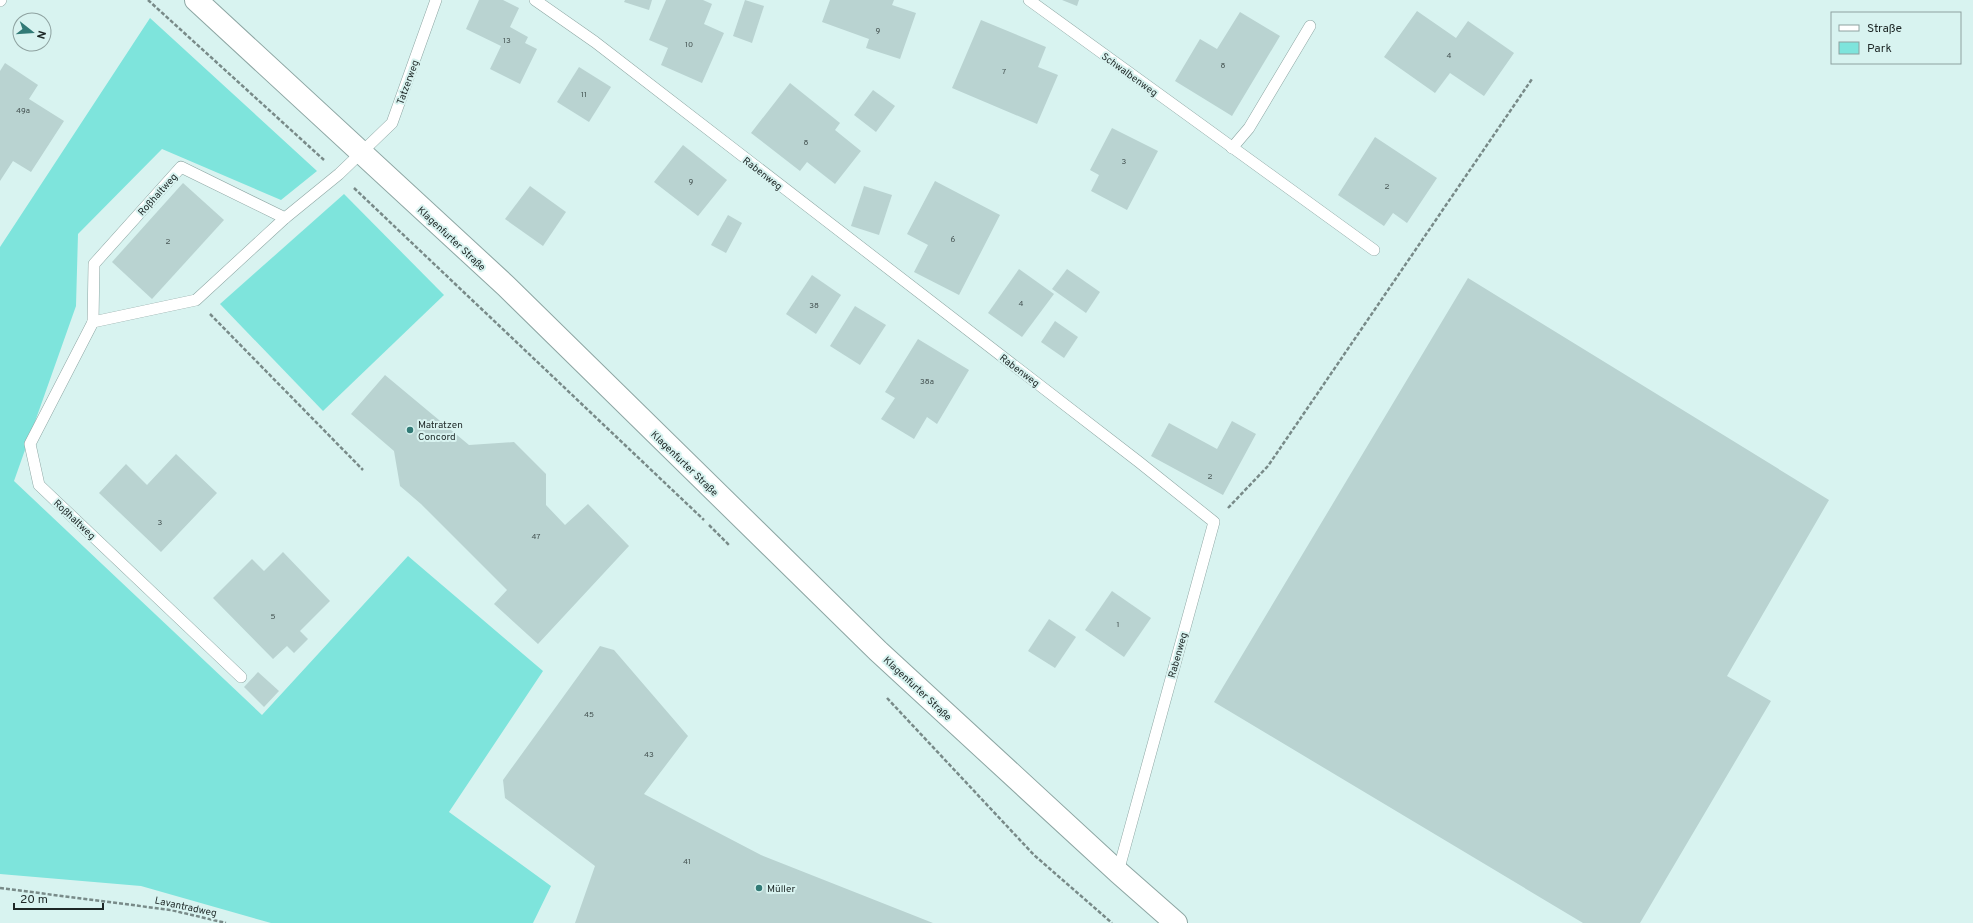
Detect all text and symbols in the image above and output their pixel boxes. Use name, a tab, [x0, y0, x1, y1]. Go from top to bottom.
north arrow	[12, 12, 52, 52]
legend	[1831, 12, 1961, 64]
text: Straße	[1867, 21, 1902, 37]
house number: 9	[876, 26, 881, 36]
text: N	[33, 29, 48, 40]
house number: 13	[503, 36, 511, 46]
house number: 10	[685, 40, 693, 50]
text: Park	[1867, 41, 1892, 57]
street label: Schwalbenweg	[1098, 50, 1160, 100]
house number: 4	[1447, 51, 1452, 61]
street label: Tatzerweg	[394, 58, 422, 107]
house number: 8	[1221, 61, 1226, 71]
house number: 7	[1002, 67, 1006, 77]
house number: 11	[581, 90, 587, 100]
house number: 49a	[16, 106, 30, 116]
house number: 8	[804, 138, 809, 148]
street label: Rabenweg	[740, 155, 785, 194]
house number: 3	[1122, 157, 1127, 167]
street label: Roßhaltweg	[136, 171, 181, 219]
house number: 9	[689, 177, 694, 187]
house number: 2	[1385, 182, 1390, 192]
street label: Klagenfurter Straße	[414, 204, 488, 274]
house number: 6	[951, 235, 956, 245]
house number: 2	[166, 237, 171, 247]
house number: 4	[1019, 299, 1024, 309]
house number: 38	[809, 301, 819, 311]
street label: Rabenweg	[996, 352, 1042, 390]
house number: 38a	[920, 377, 934, 387]
place label: Matratzen Concord	[418, 419, 463, 444]
marker: Matratzen Concord	[405, 425, 415, 435]
street label: Klagenfurter Straße	[648, 429, 720, 500]
house number: 2	[1208, 472, 1213, 482]
street label: Roßhaltweg	[50, 497, 98, 543]
house number: 3	[158, 518, 163, 528]
house number: 47	[531, 532, 541, 542]
house number: 5	[271, 612, 276, 622]
house number: 1	[1117, 620, 1119, 630]
street label: Rabenweg	[1166, 631, 1191, 680]
street label: Klagenfurter Straße	[880, 654, 954, 724]
house number: 45	[584, 710, 594, 720]
house number: 43	[644, 750, 654, 760]
house number: 41	[683, 857, 691, 867]
marker: Müller	[754, 883, 764, 893]
place label: Müller	[767, 883, 795, 896]
scale bar	[14, 885, 103, 911]
text: 20 m	[20, 892, 48, 908]
street label: Lavantradweg	[154, 895, 218, 920]

